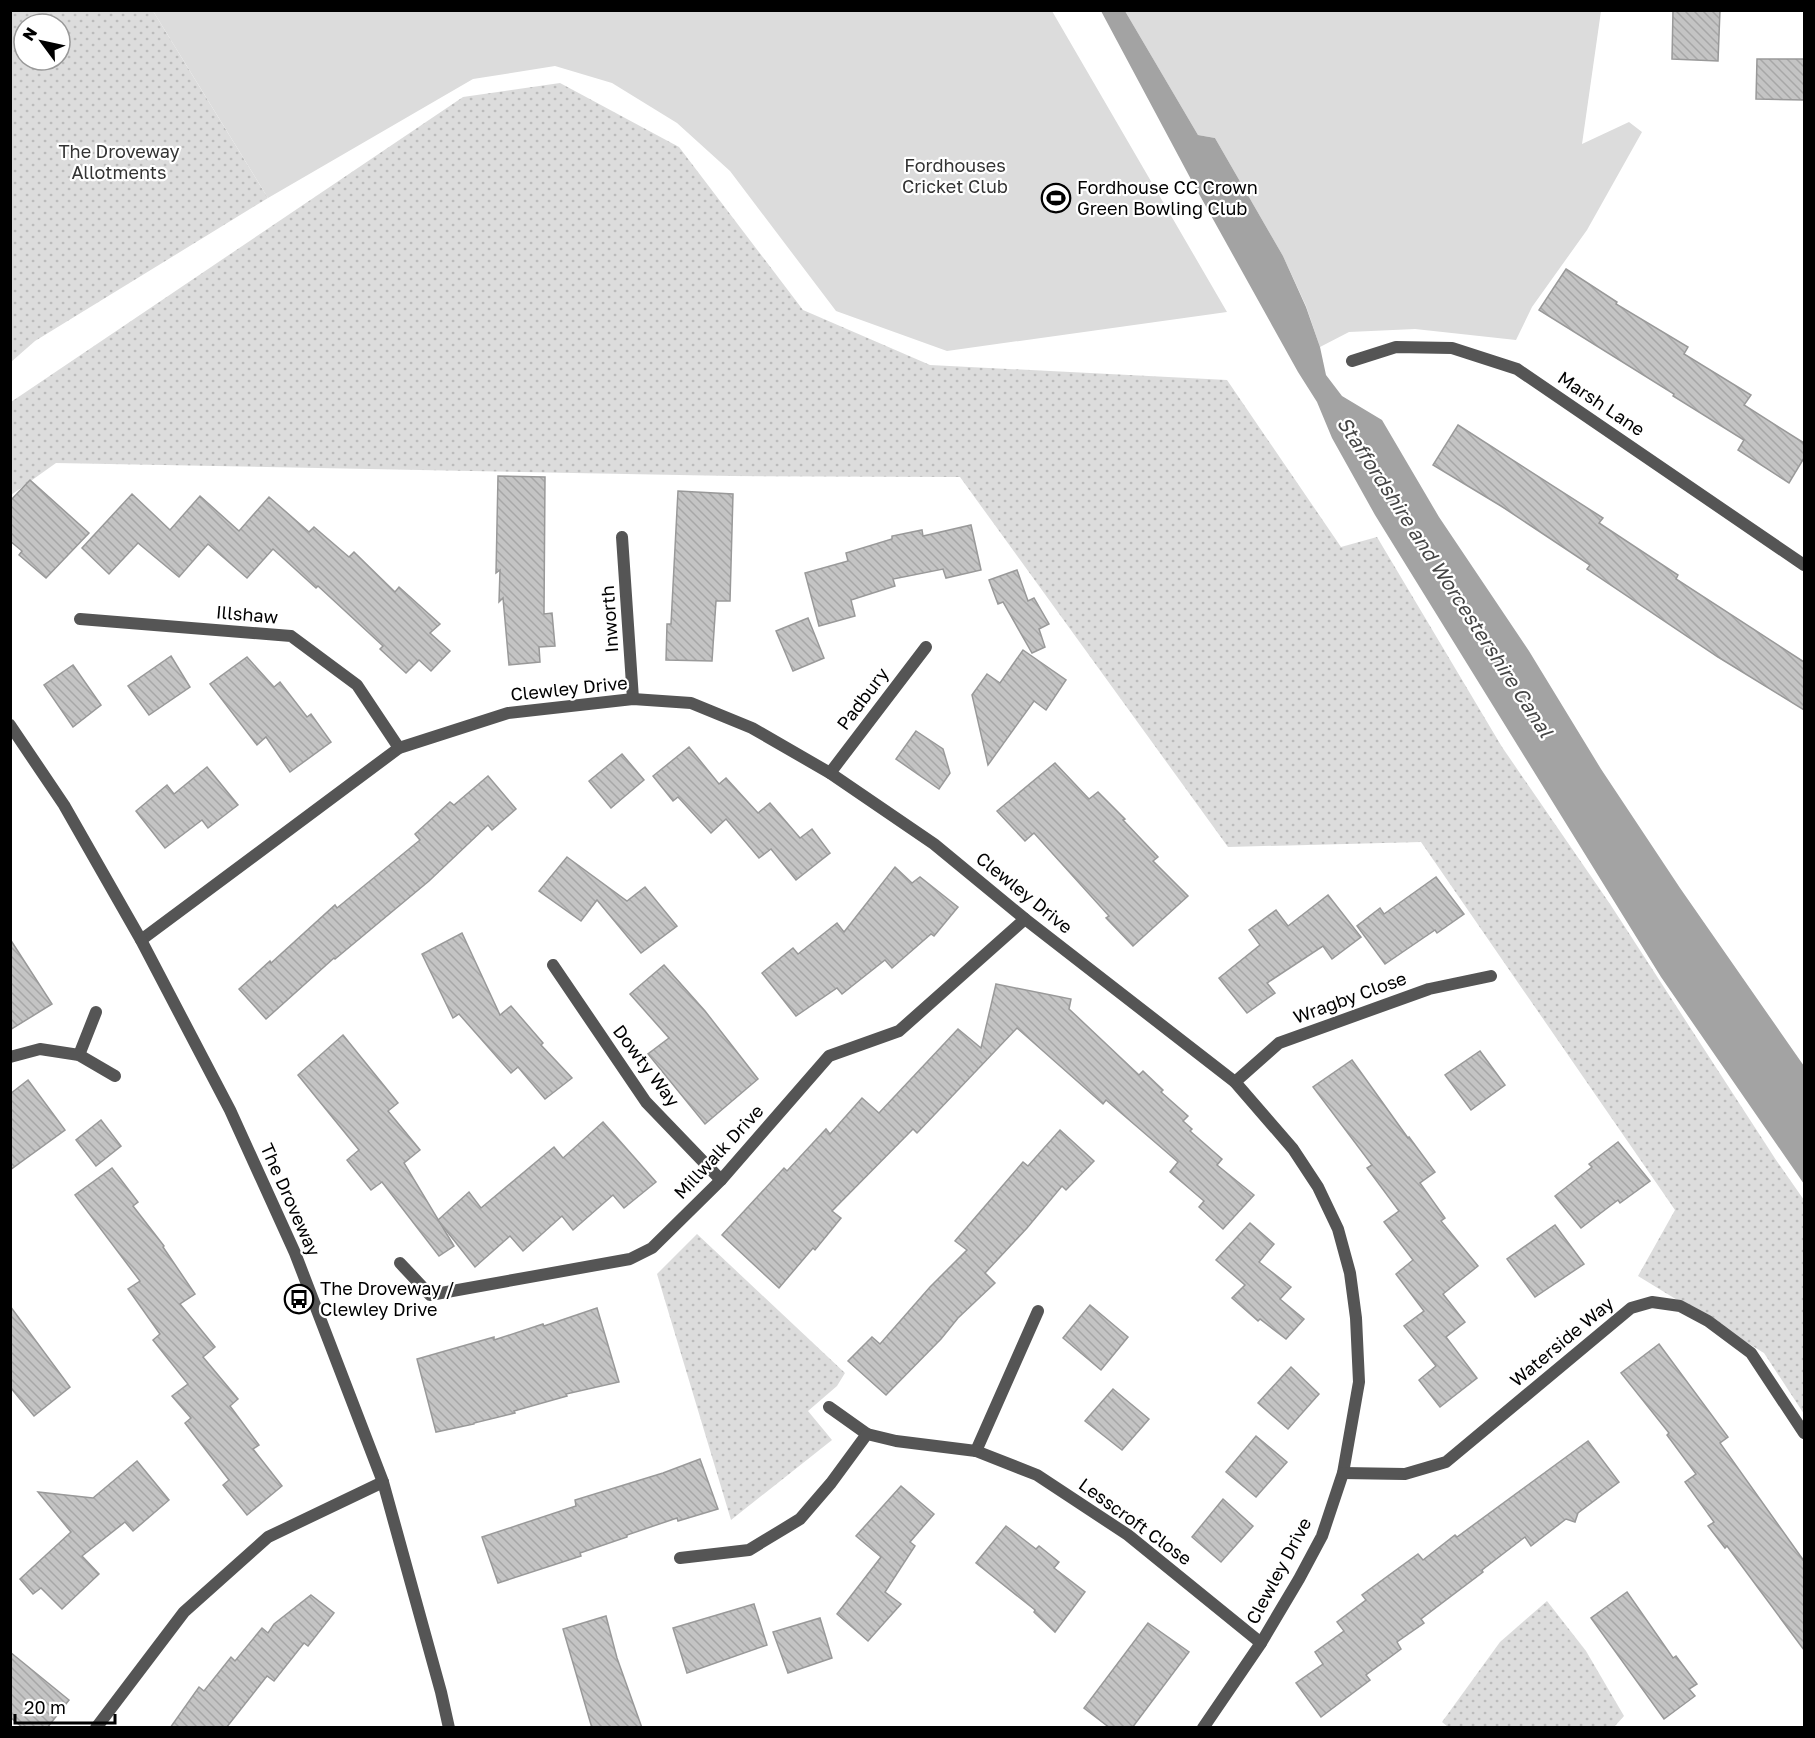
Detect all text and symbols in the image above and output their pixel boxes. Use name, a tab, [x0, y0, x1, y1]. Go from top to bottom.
north arrow	[12, 12, 72, 72]
text: N	[18, 23, 41, 44]
park label: The Droveway Allotments	[58, 140, 180, 183]
park label: Fordhouses Cricket Club	[902, 154, 1008, 197]
place label: Fordhouse CC Crown Green Bowling Club	[1077, 176, 1258, 219]
sports icon: Fordhouse CC Crown Green Bowling Club	[1040, 182, 1072, 214]
street label: Marsh Lane	[1554, 366, 1649, 440]
water label: Staffordshire and Worcestershire Canal	[1333, 412, 1559, 742]
street label: Inworth	[596, 585, 622, 653]
street label: Illshaw	[215, 600, 280, 628]
street label: Padbury	[832, 663, 893, 734]
street label: Clewley Drive	[509, 671, 628, 705]
street label: Clewley Drive	[972, 847, 1077, 938]
street label: Wragby Close	[1290, 966, 1409, 1028]
street label: Dowty Way	[609, 1020, 685, 1111]
street label: Millwalk Drive	[669, 1100, 768, 1203]
street label: The Droveway	[256, 1140, 326, 1259]
place label: The Droveway / Clewley Drive	[320, 1277, 454, 1320]
bus stop icon: The Droveway / Clewley Drive	[283, 1283, 315, 1315]
street label: Waterside Way	[1505, 1292, 1617, 1391]
street label: Lesscroft Close	[1075, 1473, 1196, 1569]
street label: Clewley Drive	[1241, 1513, 1315, 1628]
scale bar	[15, 1687, 116, 1725]
text: 20 m	[24, 1696, 66, 1718]

